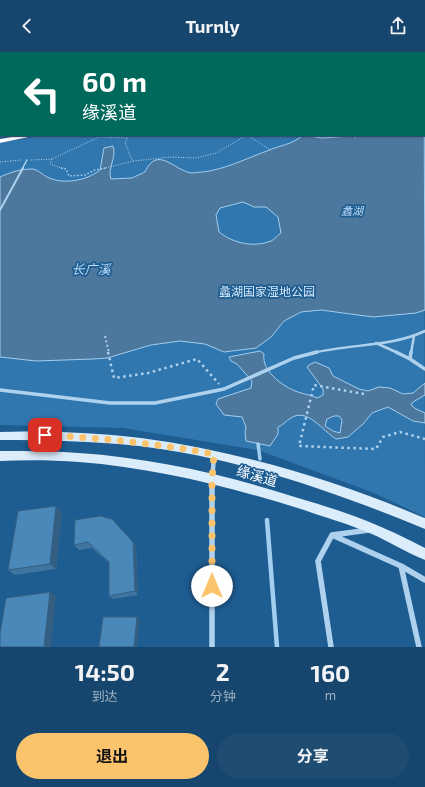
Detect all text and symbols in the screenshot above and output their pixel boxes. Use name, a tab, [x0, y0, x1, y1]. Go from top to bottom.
icon: back	[16, 15, 38, 37]
text: Turnly	[185, 15, 240, 37]
icon: share	[387, 15, 409, 37]
text: 60 m	[82, 64, 147, 98]
icon: left	[16, 68, 68, 120]
text: 缘溪道	[82, 101, 136, 123]
water label: 蠡湖	[341, 204, 365, 217]
water label: 长广溪	[71, 261, 112, 277]
park label: 蠡湖国家湿地公园	[219, 284, 315, 298]
pin	[28, 418, 62, 452]
icon: arrive	[34, 424, 56, 446]
street label: 缘溪道	[235, 462, 280, 489]
position arrow	[191, 565, 233, 607]
text: 14:50	[75, 657, 135, 686]
text: 2	[216, 657, 230, 686]
text: 160	[311, 658, 350, 687]
text: m	[325, 687, 336, 703]
text: 到达	[92, 688, 118, 704]
text: 分钟	[210, 688, 236, 704]
button: 退出	[16, 733, 209, 779]
button: 分享	[217, 733, 409, 779]

